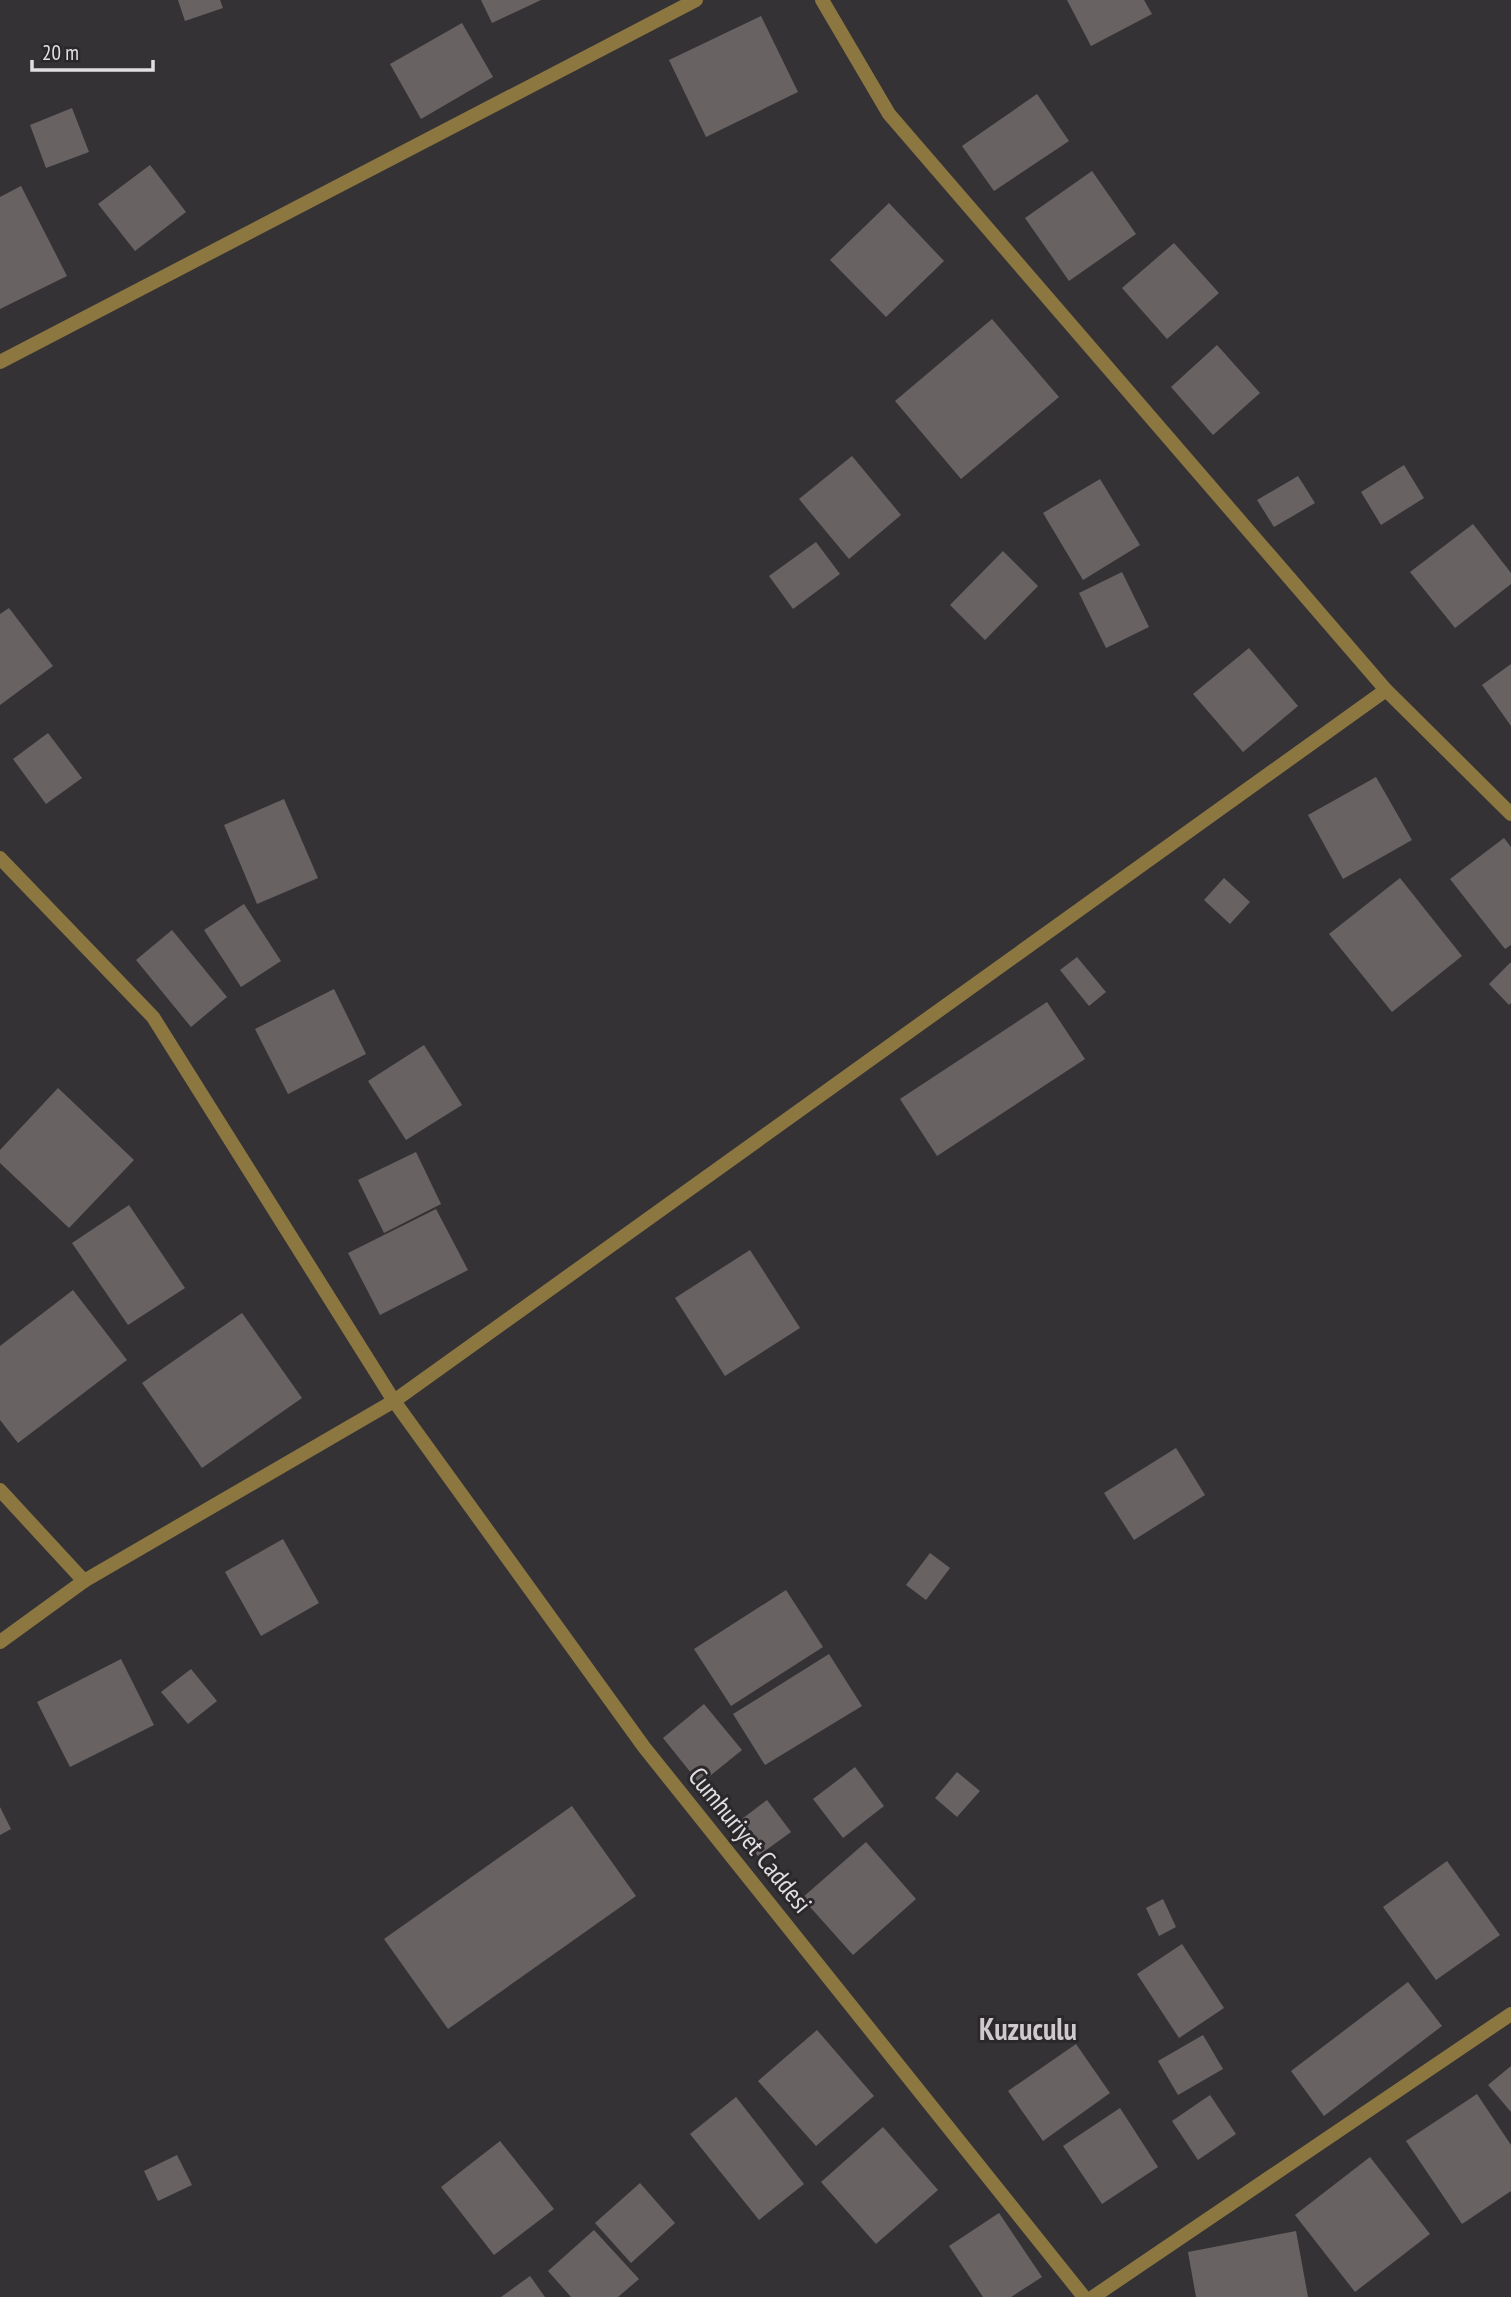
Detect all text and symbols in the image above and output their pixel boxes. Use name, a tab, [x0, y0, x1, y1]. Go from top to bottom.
scale bar	[32, 28, 152, 72]
text: 20 m	[42, 39, 79, 66]
street label: Cumhuriyet Caddesi	[682, 1760, 819, 1919]
district label: Kuzuculu	[979, 2009, 1077, 2048]

